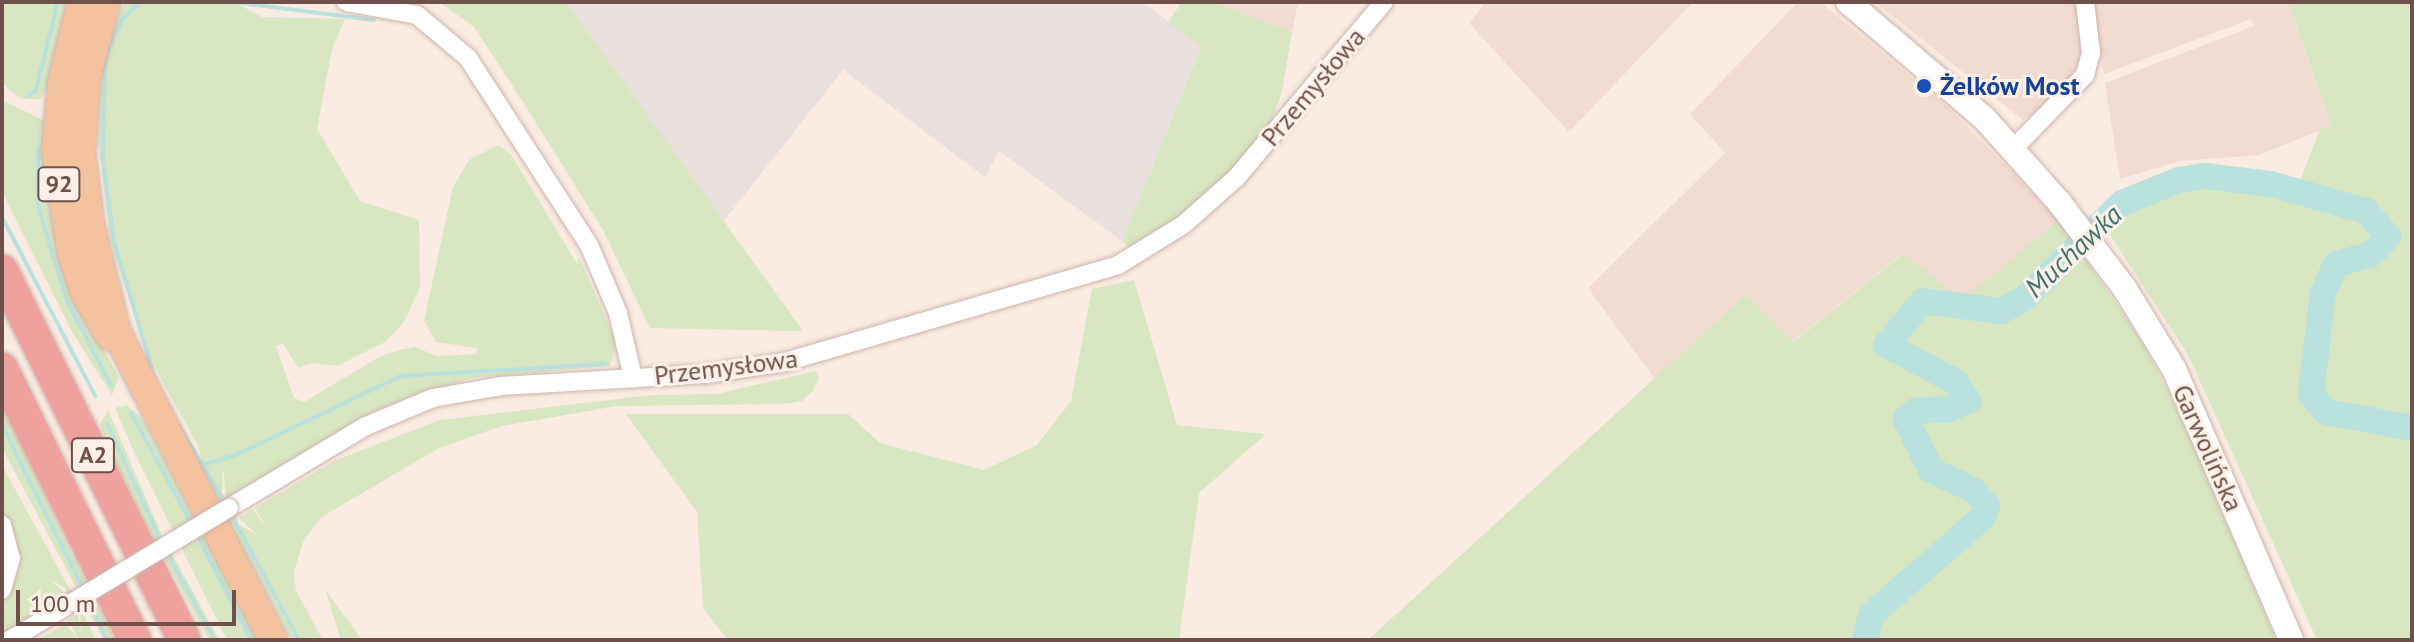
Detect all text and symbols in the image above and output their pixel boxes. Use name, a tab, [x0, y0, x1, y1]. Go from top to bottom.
street label: Przemysłowa	[1255, 22, 1371, 152]
place label: Żelków Most	[1940, 70, 2080, 102]
marker: Żelków Most	[1915, 77, 1933, 95]
road number: 92	[37, 164, 81, 204]
water label: Muchawka	[2018, 198, 2128, 304]
street label: Przemysłowa	[652, 343, 800, 391]
street label: Garwolińska	[2166, 380, 2250, 516]
road number: A2	[69, 435, 117, 475]
scale bar	[20, 574, 240, 624]
text: 100 m	[30, 588, 95, 619]

